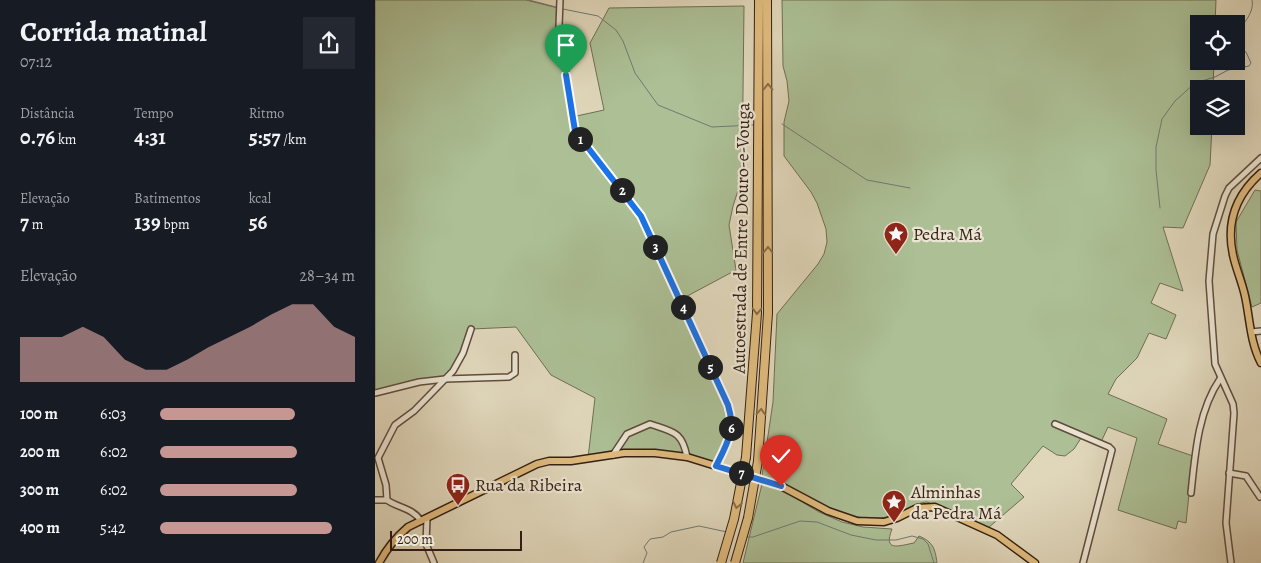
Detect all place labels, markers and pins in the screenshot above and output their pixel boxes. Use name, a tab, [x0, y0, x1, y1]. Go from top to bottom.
pin	[545, 24, 587, 75]
pin: 1	[567, 126, 593, 152]
pin: 2	[609, 178, 635, 202]
place icon: Pedra Má	[883, 221, 909, 255]
place label: Pedra Má	[913, 222, 983, 246]
pin: 3	[643, 234, 667, 260]
pin: 4	[671, 294, 695, 320]
pin: 5	[697, 354, 723, 380]
pin: 6	[719, 416, 743, 440]
pin	[760, 435, 802, 486]
pin: 7	[729, 460, 753, 486]
bus stop icon: Rua da Ribeira	[445, 472, 471, 506]
place label: Rua da Ribeira	[475, 473, 583, 497]
place label: Alminhas da Pedra Má	[910, 480, 1002, 525]
place icon: Alminhas da Pedra Má	[881, 489, 907, 523]

